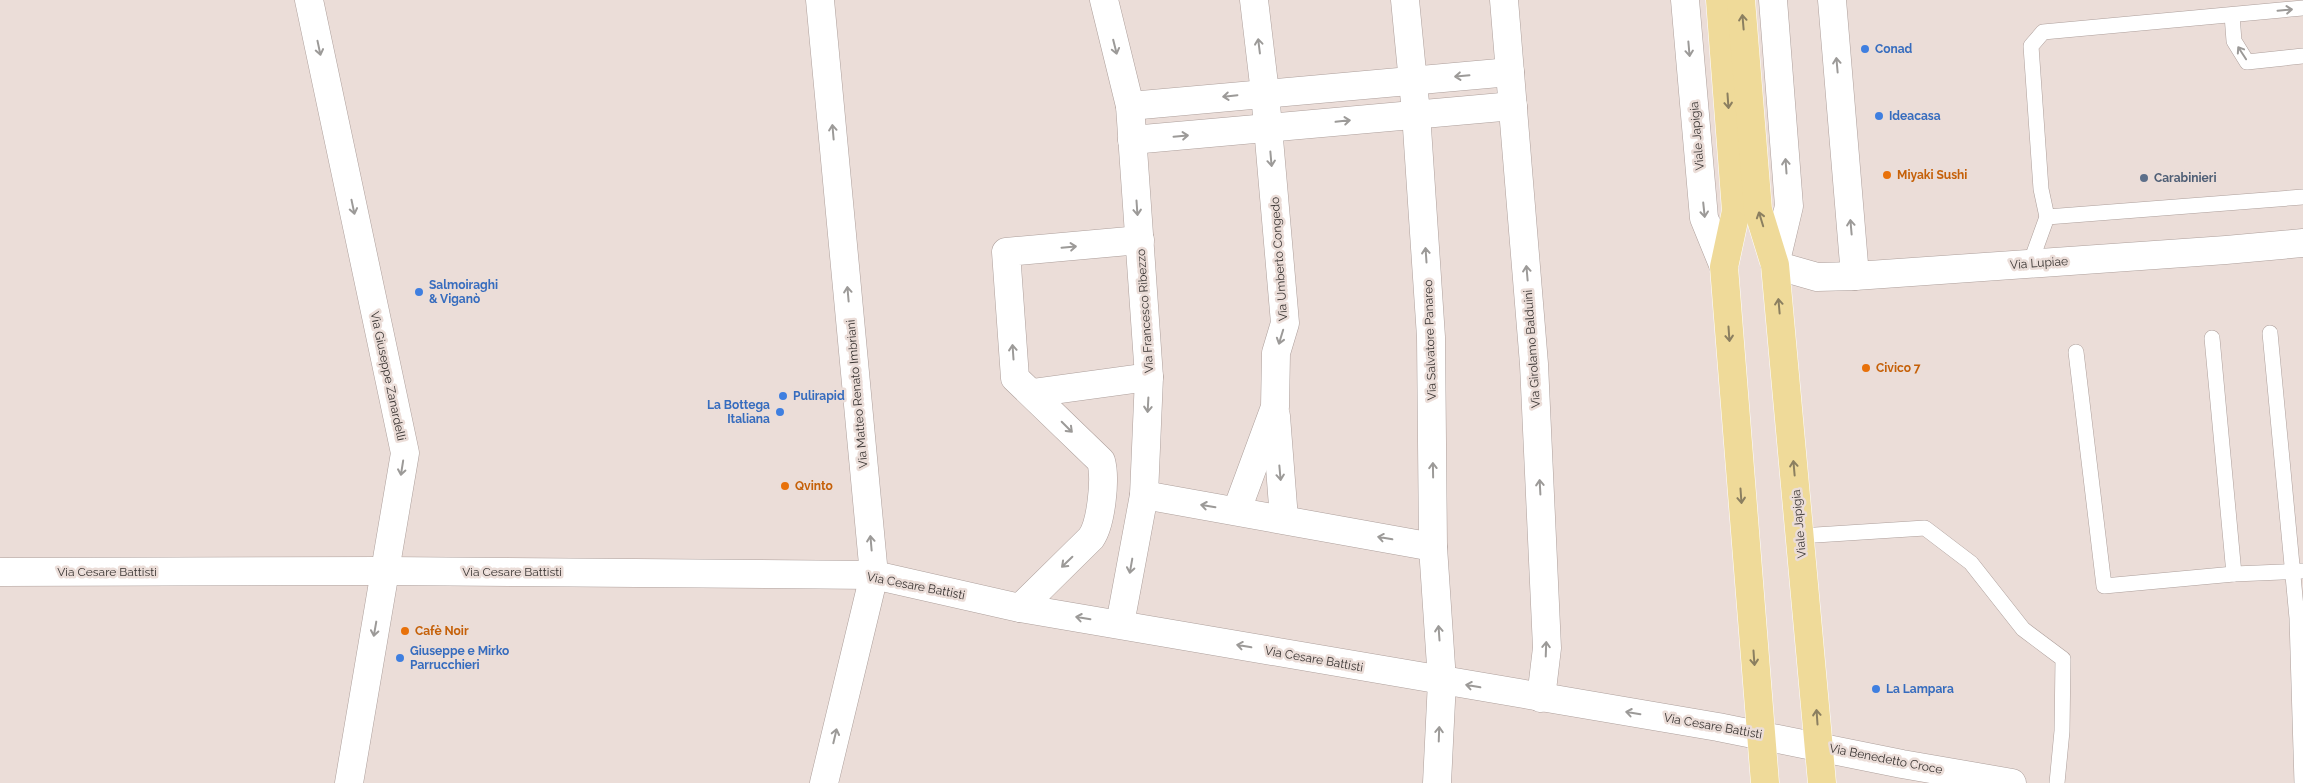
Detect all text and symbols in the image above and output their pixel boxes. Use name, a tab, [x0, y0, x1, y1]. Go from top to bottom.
one-way arrow	[2277, 5, 2293, 15]
one-way arrow	[1738, 14, 1748, 30]
one-way arrow	[315, 39, 324, 55]
one-way arrow	[1111, 39, 1121, 55]
one-way arrow	[1254, 39, 1264, 55]
one-way arrow	[1685, 40, 1694, 56]
place label: Conad	[1875, 42, 1913, 56]
marker: Conad	[1859, 43, 1871, 55]
one-way arrow	[2236, 46, 2247, 60]
one-way arrow	[1832, 58, 1842, 74]
one-way arrow	[1454, 71, 1470, 81]
one-way arrow	[1222, 91, 1238, 101]
one-way arrow	[1723, 93, 1732, 109]
street label: Viale Japigia	[1687, 101, 1707, 171]
place label: Ideacasa	[1889, 109, 1941, 123]
marker: Ideacasa	[1873, 110, 1885, 122]
one-way arrow	[1334, 116, 1350, 126]
one-way arrow	[828, 124, 837, 140]
one-way arrow	[1173, 131, 1189, 141]
one-way arrow	[1266, 150, 1276, 166]
one-way arrow	[1782, 158, 1791, 174]
place label: Miyaki Sushi	[1897, 168, 1967, 182]
marker: Miyaki Sushi	[1881, 169, 1893, 181]
place label: Carabinieri	[2154, 171, 2217, 185]
marker: Carabinieri	[2138, 172, 2150, 184]
street label: Via Umberto Congedo	[1268, 196, 1290, 322]
one-way arrow	[348, 198, 358, 214]
one-way arrow	[1133, 200, 1142, 216]
one-way arrow	[1699, 202, 1709, 218]
one-way arrow	[1755, 211, 1765, 227]
one-way arrow	[1846, 220, 1855, 236]
one-way arrow	[1061, 242, 1077, 251]
street label: Via Francesco Ribezzo	[1134, 248, 1156, 374]
one-way arrow	[1421, 248, 1431, 264]
street label: Via Lupiae	[2010, 254, 2068, 272]
one-way arrow	[1522, 265, 1531, 281]
place label: Salmoiraghi & Viganò	[429, 278, 498, 306]
street label: Via Salvatore Panareo	[1421, 279, 1439, 401]
marker: Salmoiraghi & Viganò	[413, 286, 425, 298]
one-way arrow	[843, 286, 852, 302]
street label: Via Girolamo Balduini	[1521, 289, 1543, 409]
one-way arrow	[1774, 299, 1784, 315]
street label: Via Giuseppe Zanardelli	[367, 310, 409, 442]
street label: Via Matteo Renato Imbriani	[844, 319, 870, 469]
one-way arrow	[1725, 325, 1734, 341]
one-way arrow	[1276, 329, 1285, 345]
one-way arrow	[1009, 344, 1018, 360]
place label: Civico 7	[1876, 361, 1921, 375]
marker: Civico 7	[1860, 362, 1872, 374]
place label: Pulirapid	[793, 389, 845, 403]
marker: Pulirapid	[777, 390, 789, 402]
one-way arrow	[1143, 396, 1153, 413]
place label: La Bottega Italiana	[707, 398, 770, 426]
marker: La Bottega Italiana	[774, 406, 786, 418]
one-way arrow	[1061, 421, 1073, 433]
one-way arrow	[397, 460, 407, 476]
one-way arrow	[1789, 460, 1799, 476]
one-way arrow	[1428, 462, 1438, 478]
one-way arrow	[1276, 465, 1285, 481]
place label: Qvinto	[795, 479, 833, 493]
one-way arrow	[1535, 479, 1544, 495]
marker: Qvinto	[779, 480, 791, 492]
one-way arrow	[1737, 487, 1746, 503]
street label: Viale Japigia	[1789, 489, 1809, 559]
one-way arrow	[1201, 500, 1217, 510]
one-way arrow	[1378, 532, 1394, 542]
one-way arrow	[866, 535, 876, 551]
one-way arrow	[1061, 556, 1073, 568]
one-way arrow	[1125, 558, 1135, 574]
street label: Via Cesare Battisti	[57, 565, 157, 579]
street label: Via Cesare Battisti	[462, 565, 562, 579]
street label: Via Cesare Battisti	[866, 570, 966, 602]
one-way arrow	[1076, 613, 1092, 623]
one-way arrow	[370, 620, 380, 636]
place label: Cafè Noir	[415, 624, 469, 638]
marker: Cafè Noir	[399, 625, 411, 637]
one-way arrow	[1434, 625, 1443, 641]
one-way arrow	[1236, 641, 1252, 650]
one-way arrow	[1542, 642, 1551, 658]
street label: Via Cesare Battisti	[1264, 643, 1364, 675]
place label: Giuseppe e Mirko Parrucchieri	[410, 644, 509, 672]
one-way arrow	[1749, 649, 1758, 665]
marker: Giuseppe e Mirko Parrucchieri	[394, 652, 406, 664]
one-way arrow	[1465, 681, 1481, 691]
place label: La Lampara	[1886, 682, 1954, 696]
marker: La Lampara	[1870, 683, 1882, 695]
one-way arrow	[1625, 707, 1641, 717]
one-way arrow	[1812, 709, 1821, 725]
street label: Via Cesare Battisti	[1663, 710, 1763, 742]
one-way arrow	[1435, 727, 1444, 743]
one-way arrow	[831, 728, 840, 744]
street label: Via Benedetto Croce	[1828, 741, 1944, 777]

